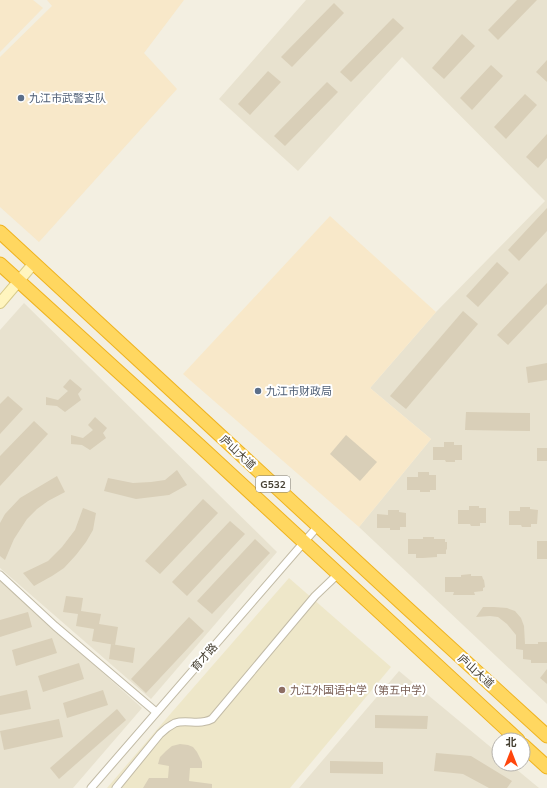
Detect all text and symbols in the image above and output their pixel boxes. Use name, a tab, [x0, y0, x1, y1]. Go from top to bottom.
place label: 九江市武警支队	[29, 91, 106, 106]
marker: 九江市武警支队	[16, 93, 26, 103]
place label: 九江市财政局	[266, 384, 332, 399]
marker: 九江市财政局	[253, 386, 263, 396]
street label: 庐山大道	[216, 432, 259, 473]
road number: G532	[256, 476, 290, 492]
street label: 育才路	[188, 640, 221, 675]
street label: 庐山大道	[454, 651, 497, 692]
place label: 九江外国语中学（第五中学）	[290, 683, 433, 698]
marker: 九江外国语中学（第五中学）	[277, 685, 287, 695]
north arrow	[491, 732, 531, 772]
text: 北	[506, 735, 517, 750]

